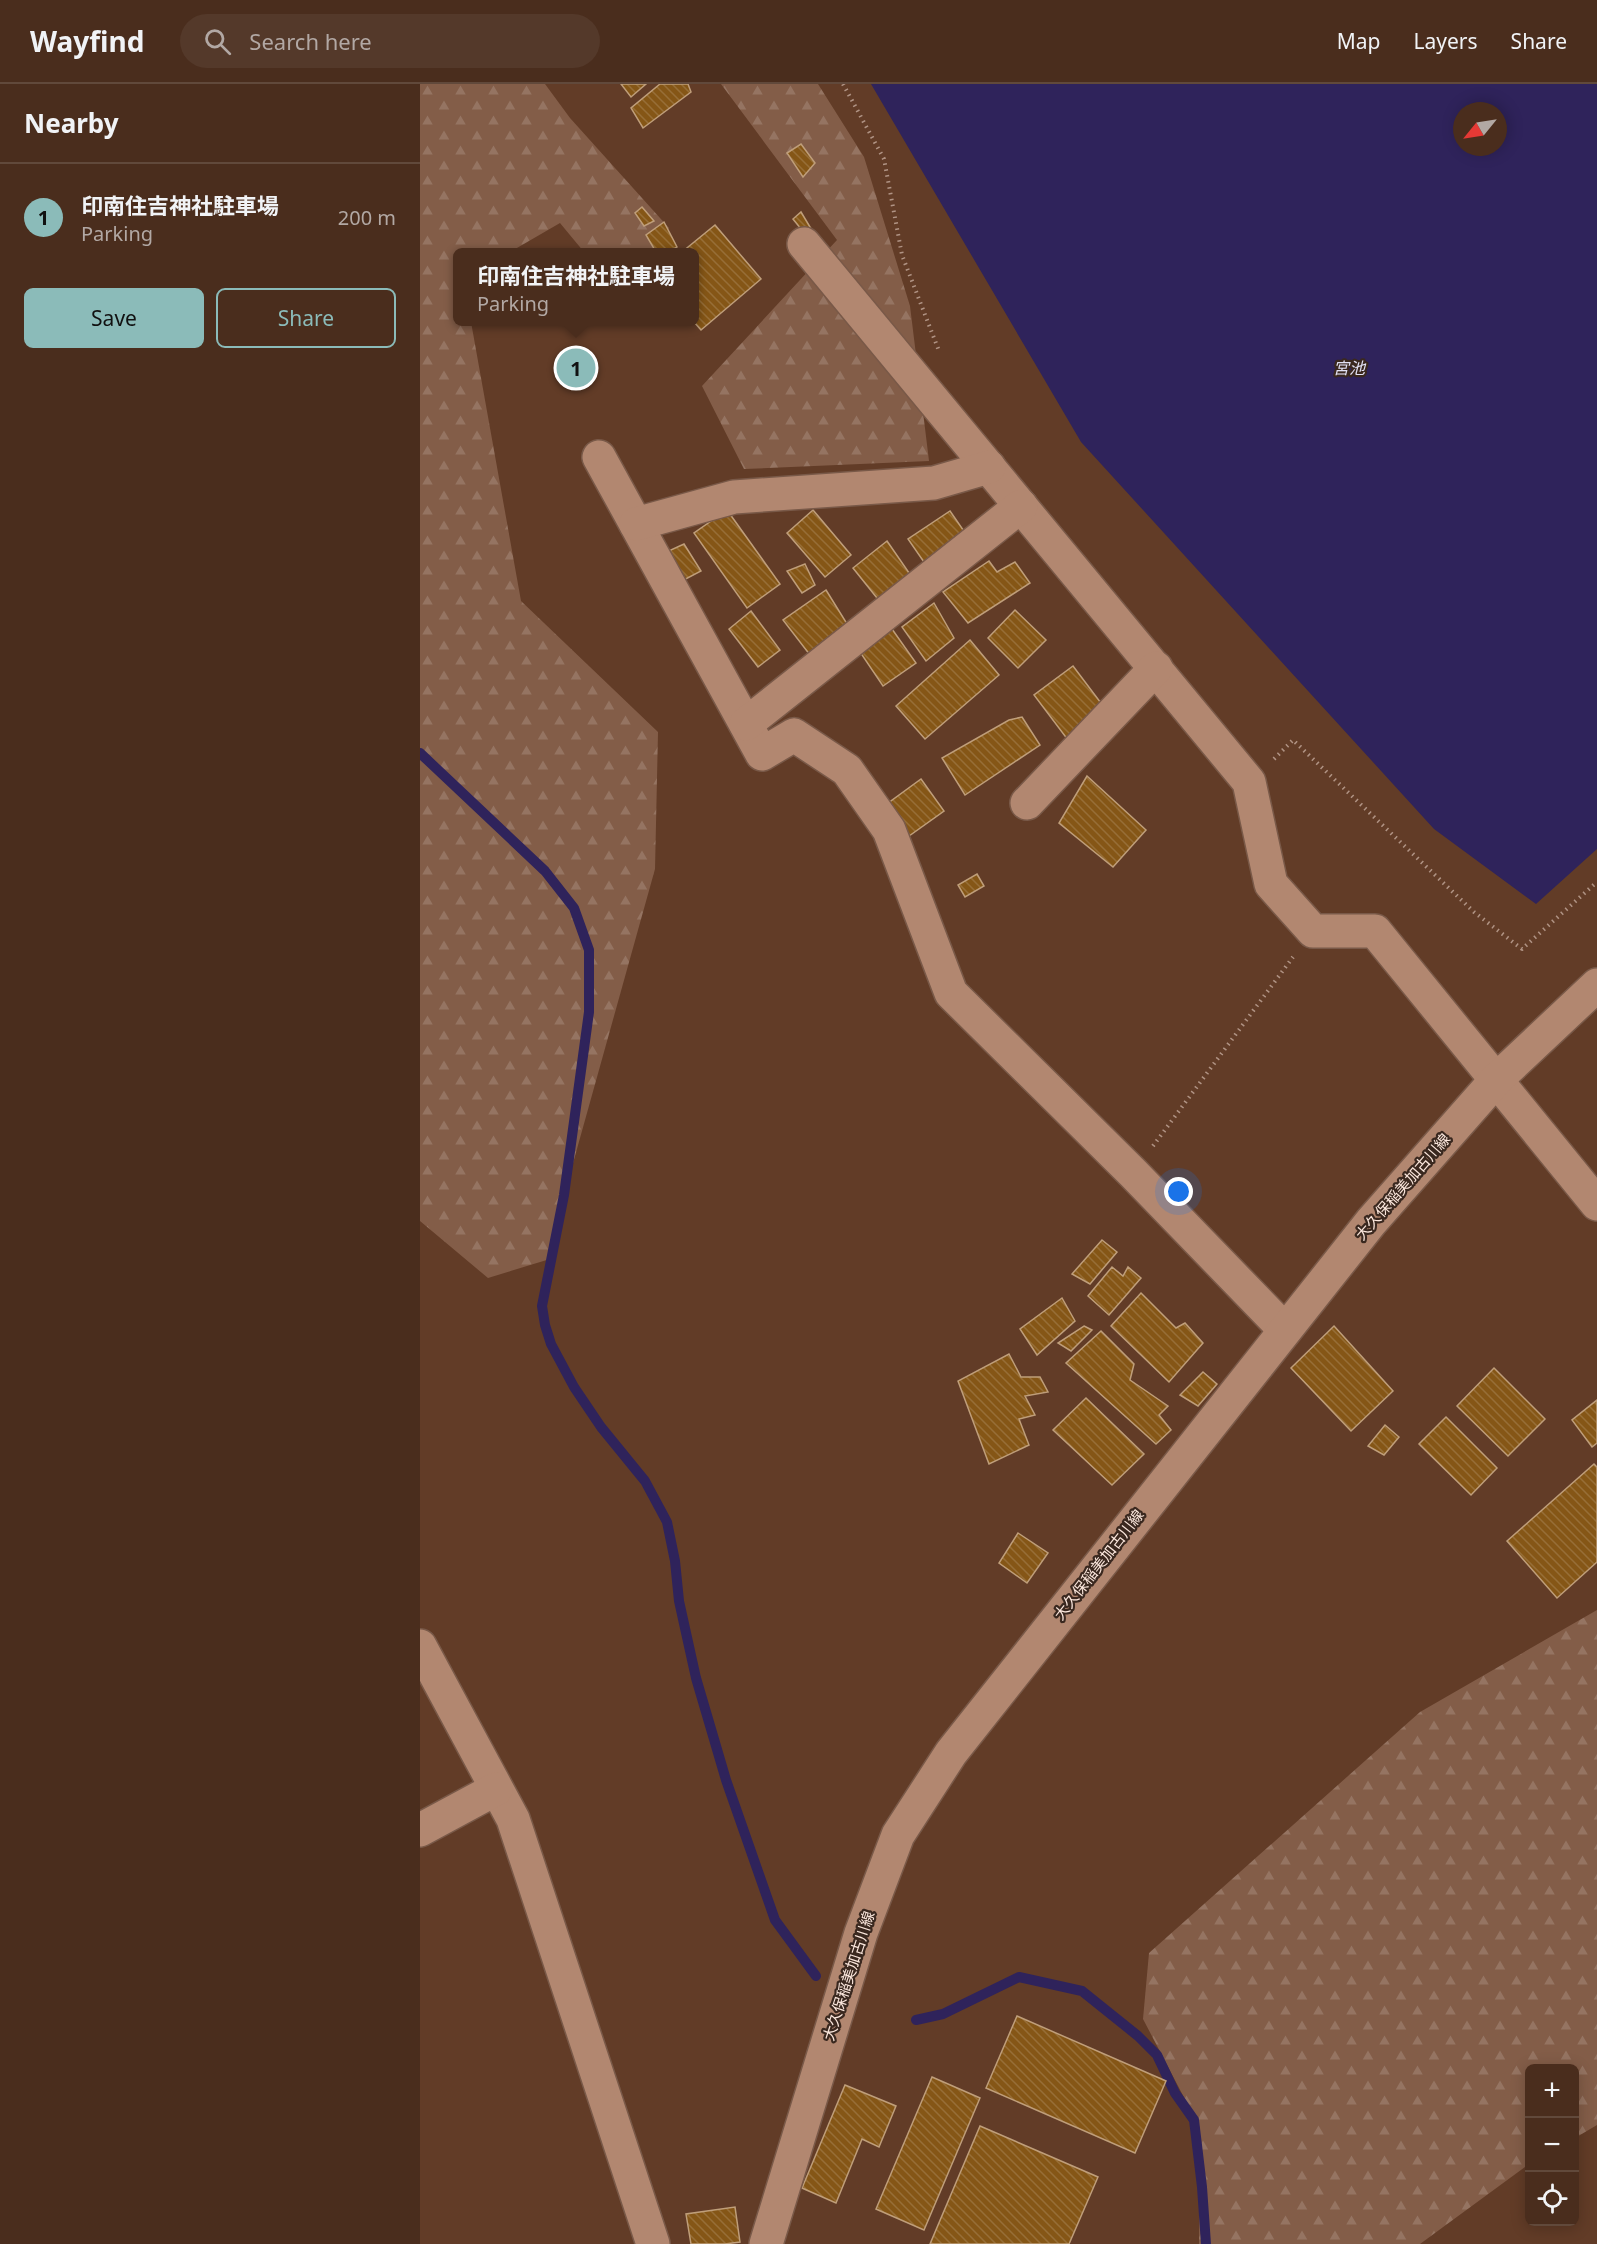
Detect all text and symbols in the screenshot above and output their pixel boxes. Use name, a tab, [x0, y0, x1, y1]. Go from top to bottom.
search box	[180, 14, 600, 68]
text: Wayfind	[30, 22, 144, 60]
icon: search	[201, 25, 234, 58]
text: Search here	[249, 26, 372, 56]
text: Map	[1337, 27, 1381, 55]
text: Layers	[1414, 27, 1478, 55]
text: Share	[1511, 27, 1567, 55]
north arrow	[1453, 102, 1507, 156]
text: Nearby	[24, 105, 119, 141]
text: 印南住吉神社駐車場	[81, 190, 279, 220]
text: 1	[38, 204, 49, 231]
text: 200 m	[338, 204, 396, 231]
text: Parking	[81, 220, 153, 247]
popup	[453, 248, 699, 326]
text: 印南住吉神社駐車場	[477, 260, 675, 290]
button: Save	[24, 288, 204, 348]
button: Share	[216, 288, 396, 348]
text: Parking	[477, 290, 549, 317]
pin: 1	[556, 346, 596, 390]
water label: 宮池	[1333, 357, 1367, 379]
street label: 大久保稲美加古川線	[1350, 1129, 1454, 1244]
your location	[1164, 1177, 1193, 1206]
street label: 大久保稲美加古川線	[1049, 1505, 1148, 1624]
street label: 大久保稲美加古川線	[818, 1908, 878, 2043]
map controls	[1525, 2064, 1579, 2226]
button: +	[1525, 2064, 1579, 2118]
button: −	[1525, 2118, 1579, 2172]
button: locate	[1525, 2172, 1579, 2226]

